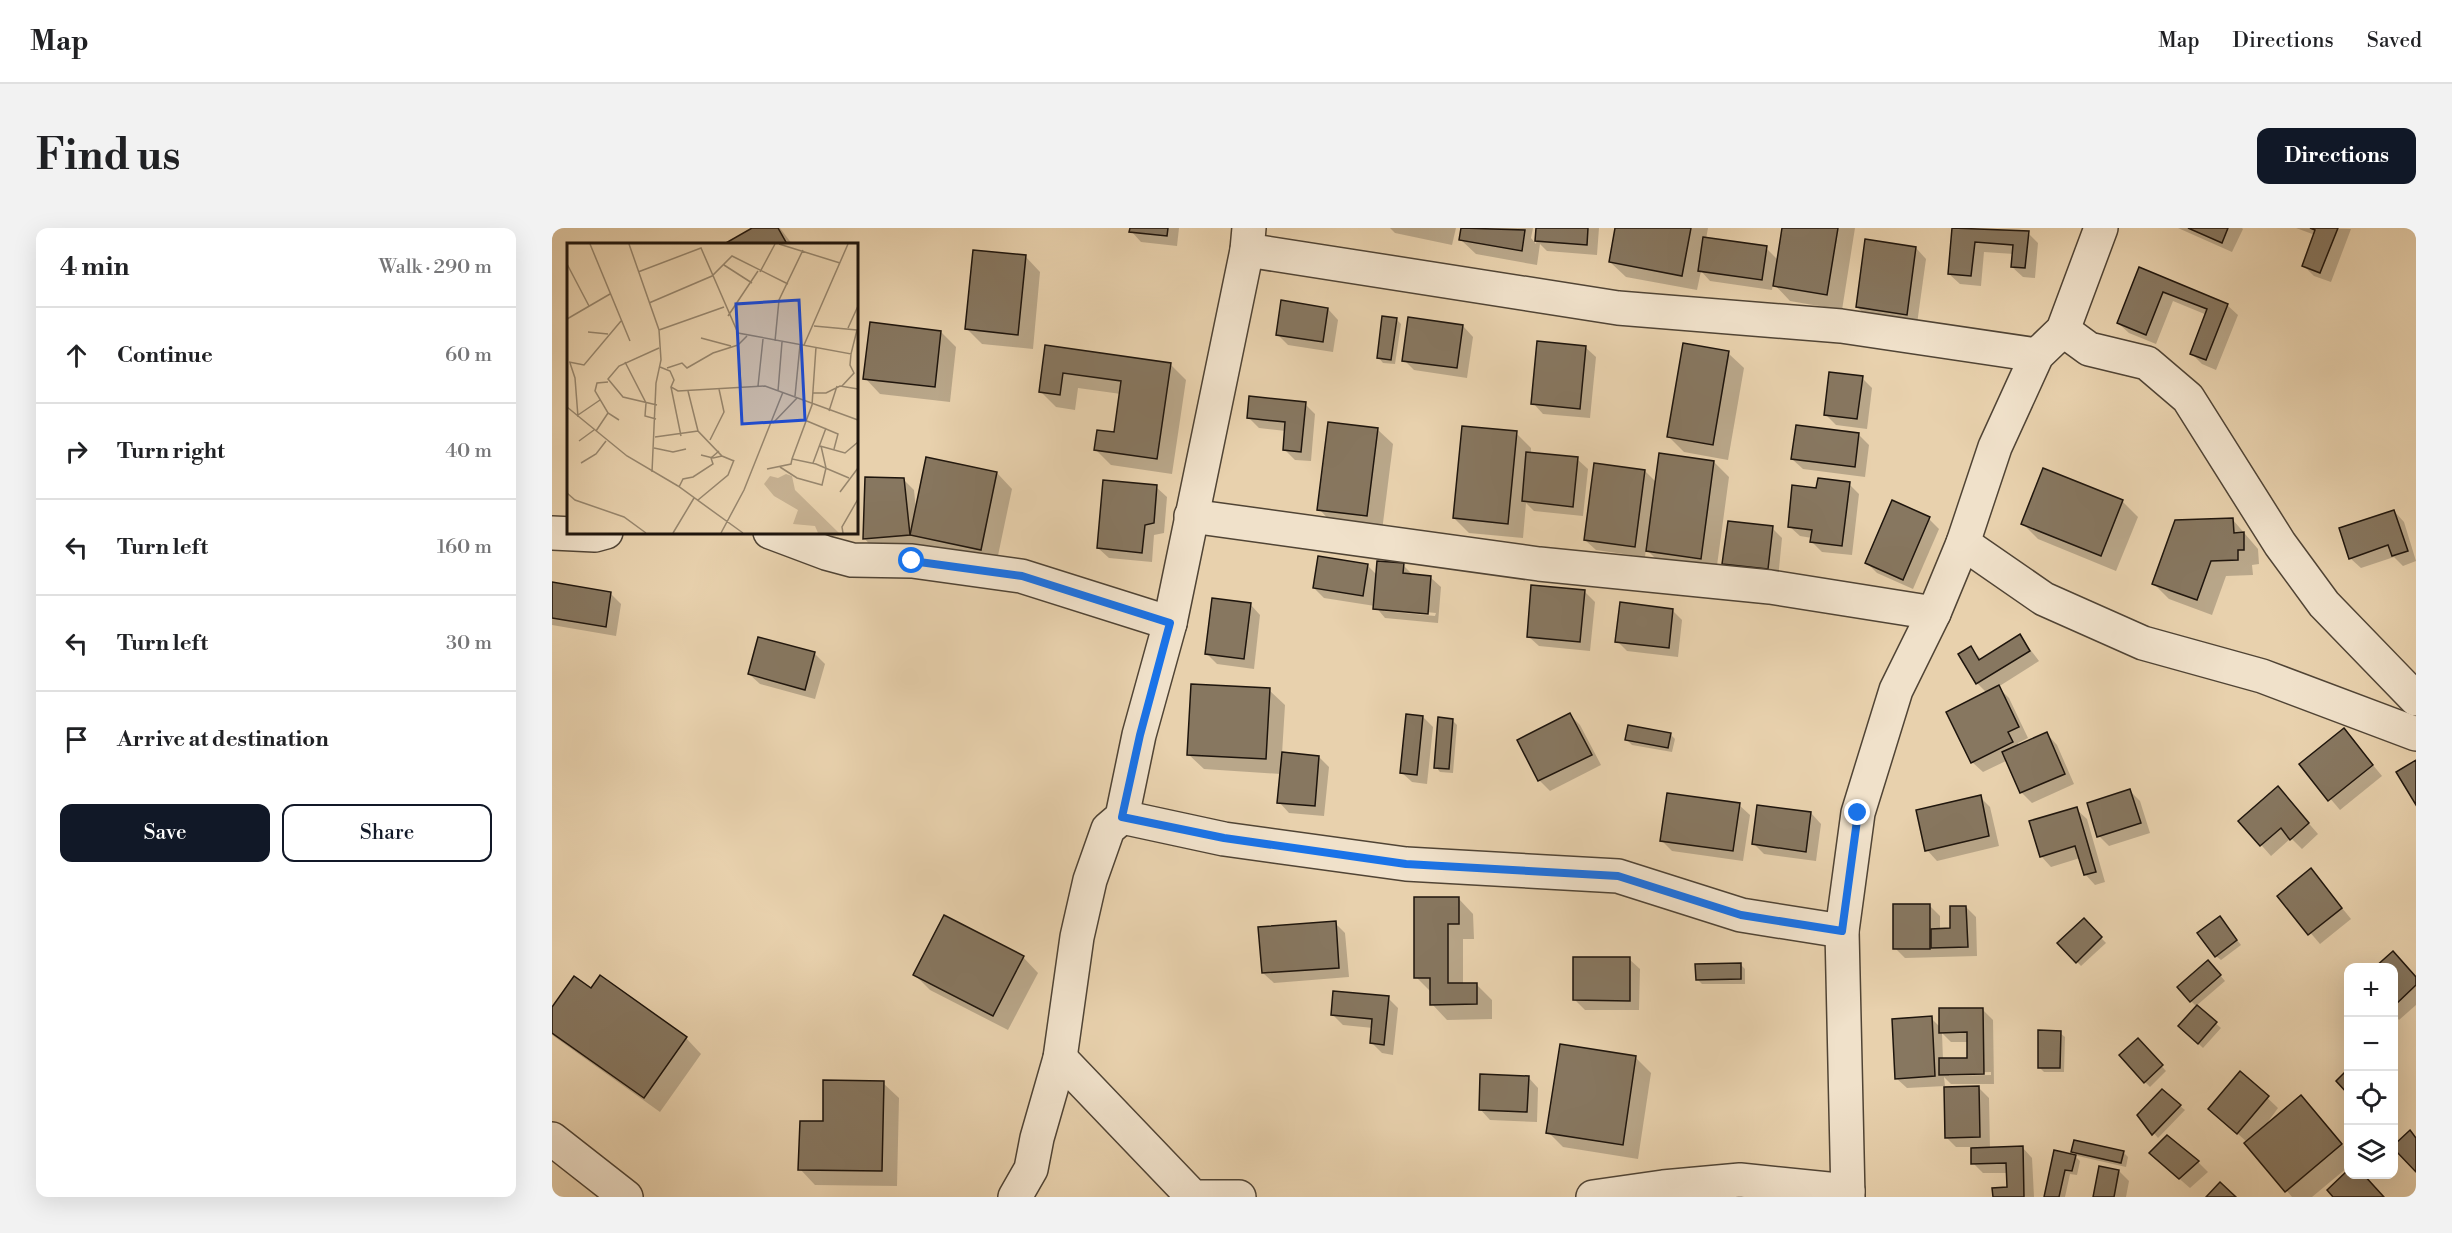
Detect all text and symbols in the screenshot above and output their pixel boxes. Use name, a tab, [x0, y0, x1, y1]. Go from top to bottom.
text: Map	[30, 24, 89, 59]
text: Map	[2158, 28, 2200, 54]
text: Directions	[2233, 28, 2334, 54]
text: Saved	[2367, 28, 2422, 54]
button: Directions	[2257, 128, 2416, 184]
text: Find us	[36, 130, 180, 183]
inset map	[567, 243, 858, 534]
text: 4 min	[60, 251, 130, 283]
text: Walk · 290 m	[379, 255, 492, 280]
icon: ahead	[60, 339, 93, 372]
text: Continue	[117, 342, 213, 369]
text: 60 m	[445, 343, 492, 368]
icon: right	[60, 435, 93, 468]
text: Turn right	[117, 438, 225, 465]
text: 40 m	[445, 439, 492, 464]
icon: left	[60, 531, 93, 564]
text: Turn left	[117, 534, 208, 561]
text: 160 m	[437, 535, 492, 560]
route start	[898, 547, 924, 573]
icon: left	[60, 627, 93, 660]
text: Turn left	[117, 630, 208, 657]
text: 30 m	[446, 631, 492, 656]
icon: arrive	[60, 723, 93, 756]
text: Arrive at destination	[117, 726, 329, 753]
route end	[1844, 799, 1870, 825]
button: Save	[60, 804, 270, 862]
button: Share	[282, 804, 492, 862]
map controls	[2344, 963, 2398, 1179]
button: +	[2344, 963, 2398, 1017]
button: −	[2344, 1017, 2398, 1071]
button: locate	[2344, 1071, 2398, 1125]
button: layers	[2344, 1125, 2398, 1179]

